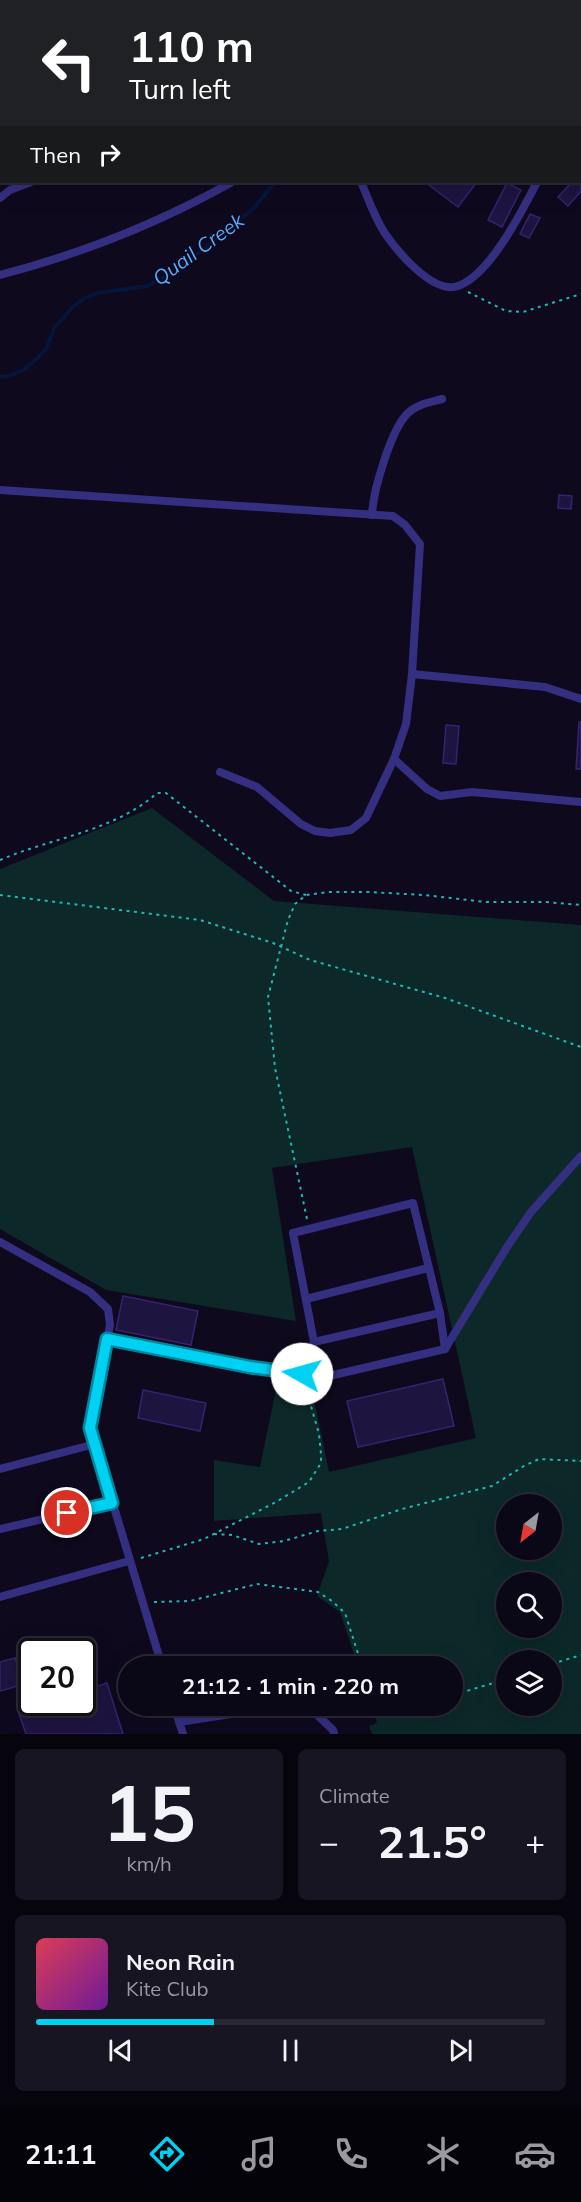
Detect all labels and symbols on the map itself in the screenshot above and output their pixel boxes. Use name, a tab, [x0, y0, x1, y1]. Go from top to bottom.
water label: Quail Creek	[148, 207, 249, 290]
position arrow	[270, 1342, 334, 1406]
pin	[41, 1487, 92, 1538]
north arrow	[496, 1494, 562, 1560]
speed limit sign: 20	[18, 1638, 96, 1716]

